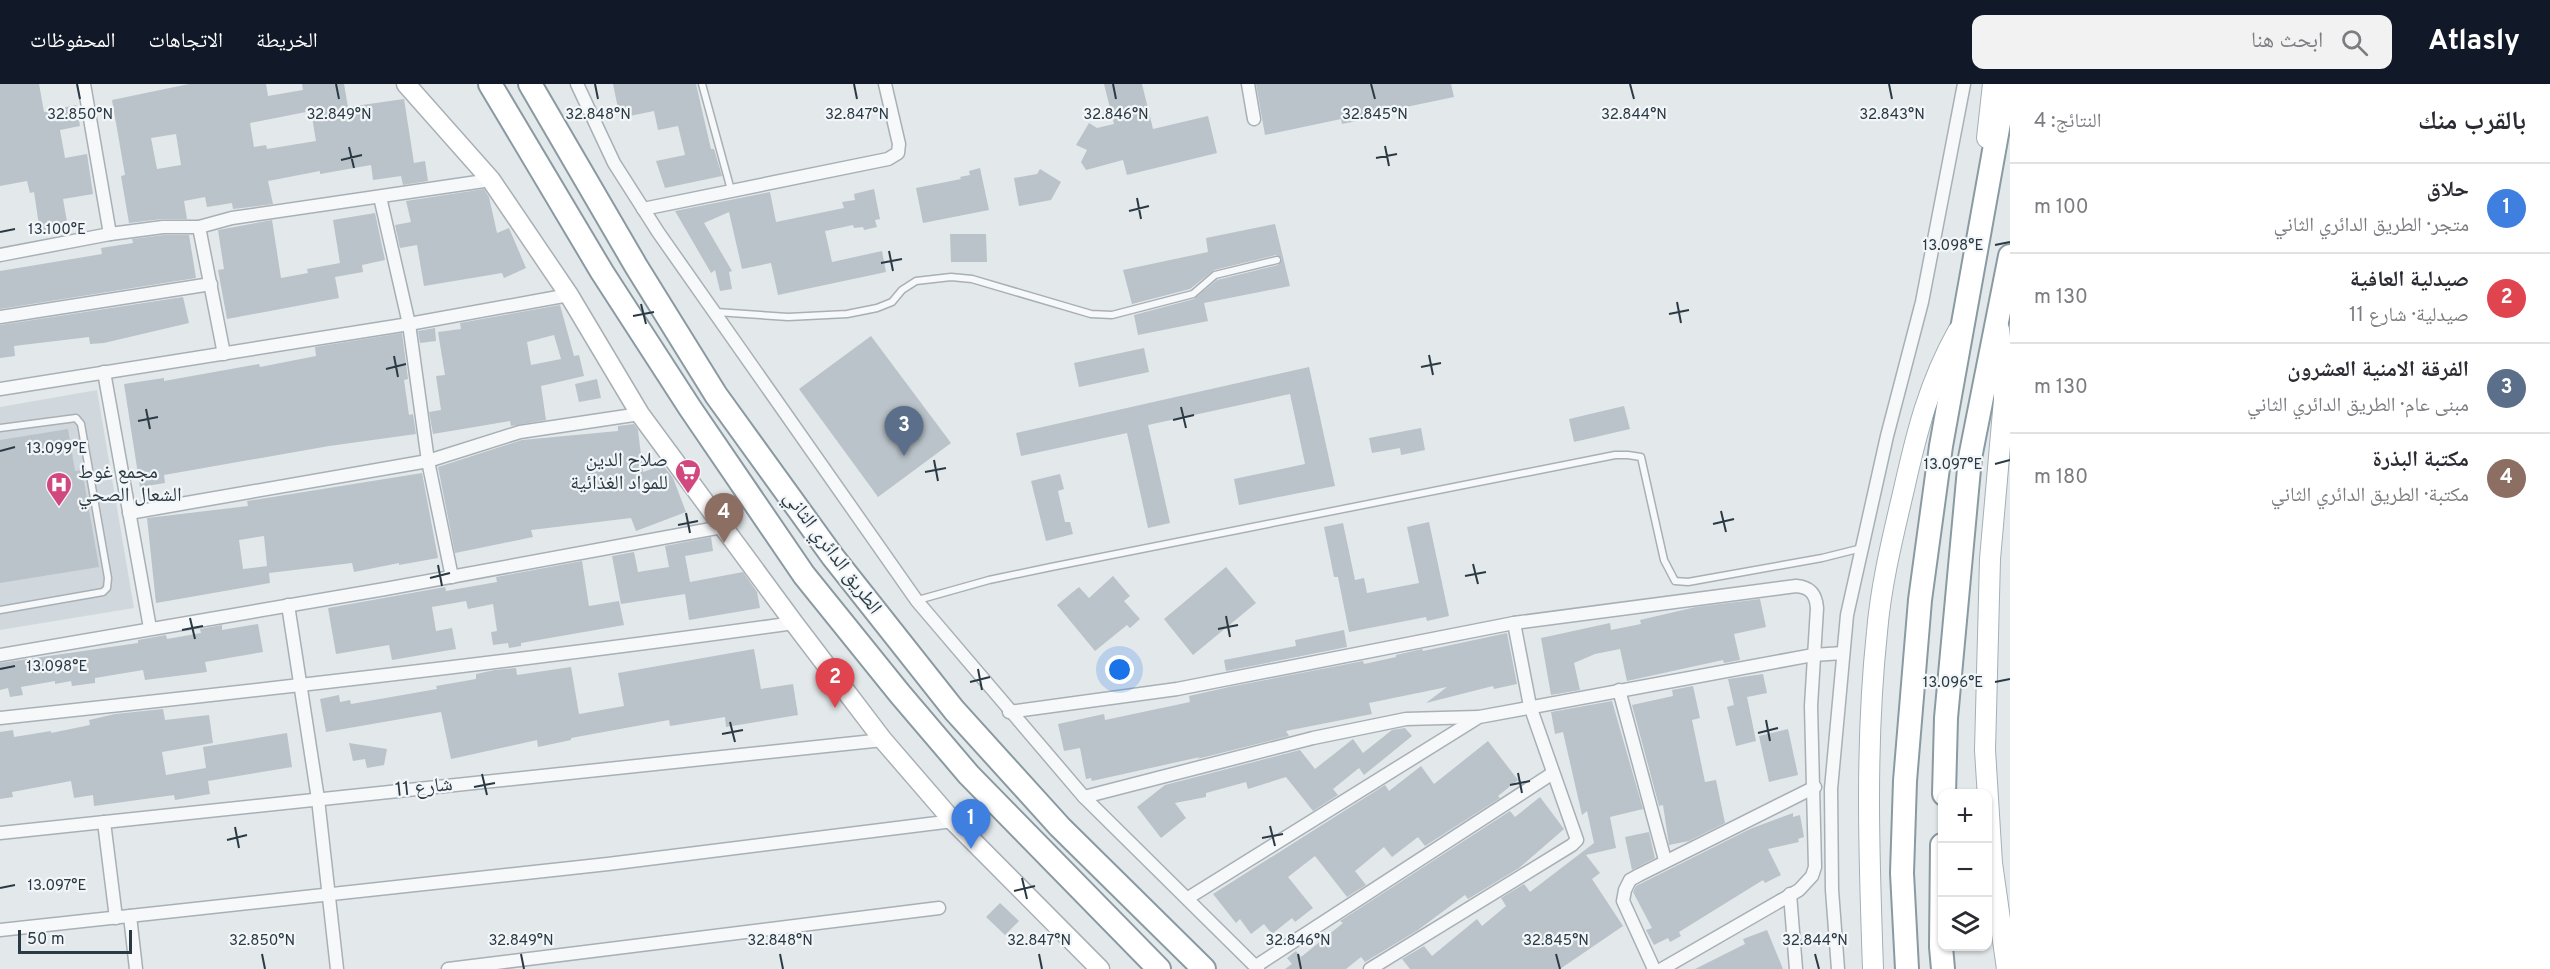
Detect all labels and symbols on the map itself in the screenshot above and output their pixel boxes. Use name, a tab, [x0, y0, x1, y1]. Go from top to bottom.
text: 32.850°N	[47, 106, 113, 125]
text: 32.849°N	[306, 106, 372, 125]
text: 32.848°N	[565, 106, 631, 125]
text: 32.847°N	[825, 106, 889, 125]
text: 32.846°N	[1083, 106, 1149, 125]
text: 32.845°N	[1342, 106, 1408, 125]
text: 32.844°N	[1601, 106, 1667, 125]
text: 32.843°N	[1859, 106, 1925, 125]
text: 13.100°E	[28, 221, 86, 240]
text: 13.098°E	[1923, 237, 1983, 256]
pin: 3	[884, 406, 924, 456]
text: 13.099°E	[27, 440, 87, 459]
place label: صلاح الدين للمواد الغذائية	[570, 448, 668, 497]
text: 13.097°E	[1923, 456, 1983, 475]
supermarket icon: صلاح الدين للمواد الغذائية	[673, 457, 703, 495]
place label: مجمع غوط الشعال الصحي	[78, 460, 182, 510]
hospital icon: مجمع غوط الشعال الصحي	[44, 470, 74, 508]
street label: الطريق الدائري الثاني	[776, 486, 887, 621]
pin: 4	[704, 494, 744, 543]
your location	[1105, 655, 1134, 684]
text: 13.098°E	[27, 658, 87, 677]
pin: 2	[816, 658, 854, 708]
text: 13.096°E	[1923, 674, 1983, 693]
street label: شارع 11	[394, 772, 454, 804]
pin: 1	[952, 800, 990, 849]
text: 13.097°E	[27, 877, 87, 896]
scale bar	[18, 927, 132, 954]
text: 32.850°N	[229, 932, 295, 951]
text: 32.849°N	[488, 932, 554, 951]
text: 32.848°N	[747, 932, 813, 951]
text: 32.847°N	[1007, 932, 1071, 951]
text: 32.846°N	[1265, 932, 1331, 951]
text: 32.845°N	[1523, 932, 1589, 951]
text: 32.844°N	[1782, 932, 1848, 951]

